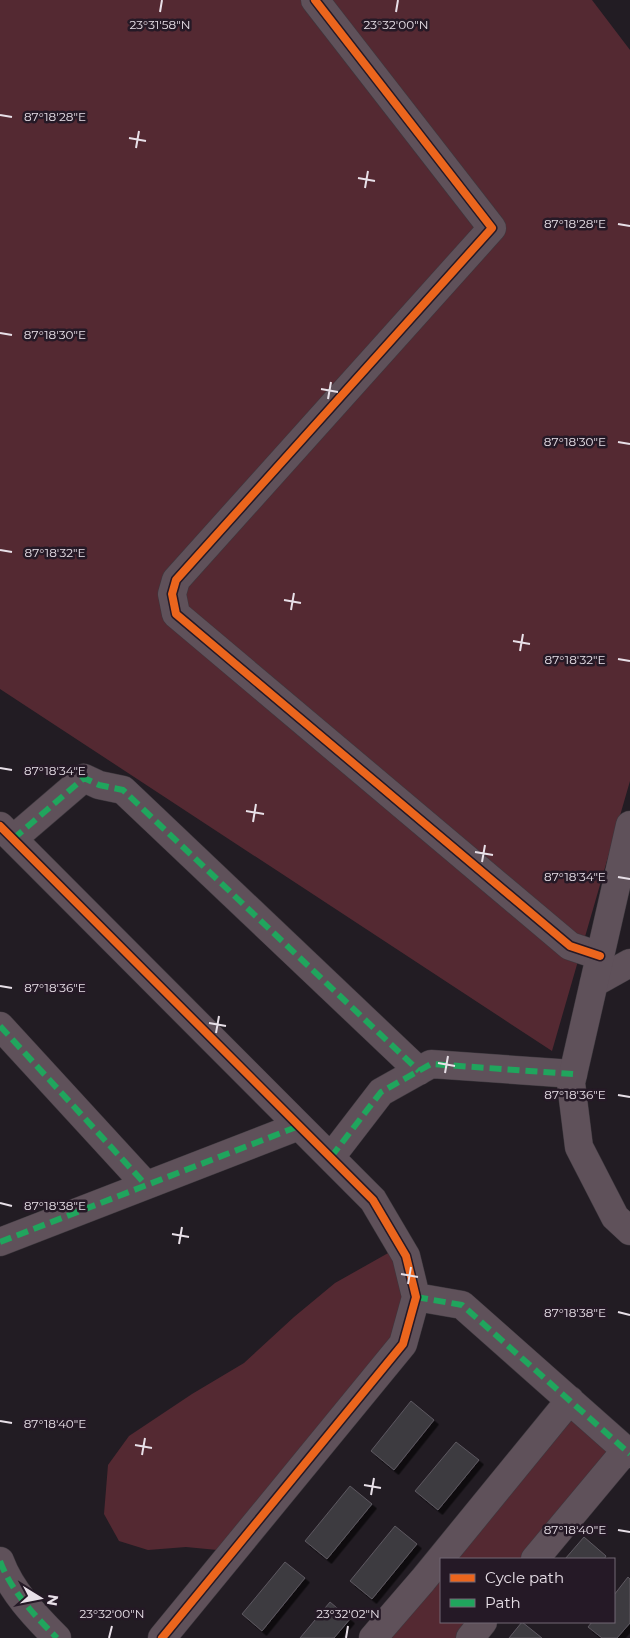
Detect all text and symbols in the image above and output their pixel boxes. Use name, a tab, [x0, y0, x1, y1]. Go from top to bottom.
text: 23°31'58"N	[130, 17, 190, 32]
text: 23°32'00"N	[364, 17, 428, 32]
text: 87°18'28"E	[24, 109, 86, 124]
text: 87°18'28"E	[544, 216, 606, 231]
text: 87°18'30"E	[24, 327, 86, 342]
text: 87°18'30"E	[544, 434, 606, 449]
text: 87°18'32"E	[25, 545, 86, 560]
text: 87°18'32"E	[545, 652, 606, 667]
text: 87°18'34"E	[24, 763, 86, 778]
text: 87°18'34"E	[544, 869, 606, 884]
text: 87°18'36"E	[24, 980, 86, 995]
text: 87°18'36"E	[544, 1087, 606, 1102]
text: 87°18'38"E	[24, 1198, 86, 1213]
text: 87°18'38"E	[544, 1305, 606, 1320]
text: 87°18'40"E	[24, 1416, 86, 1431]
text: 87°18'40"E	[544, 1522, 606, 1537]
legend	[440, 1558, 615, 1623]
text: Cycle path	[485, 1568, 564, 1587]
north arrow	[15, 1573, 65, 1623]
text: N	[43, 1593, 63, 1607]
text: Path	[485, 1593, 521, 1612]
text: 23°32'00"N	[80, 1606, 144, 1621]
text: 23°32'02"N	[316, 1606, 380, 1621]

